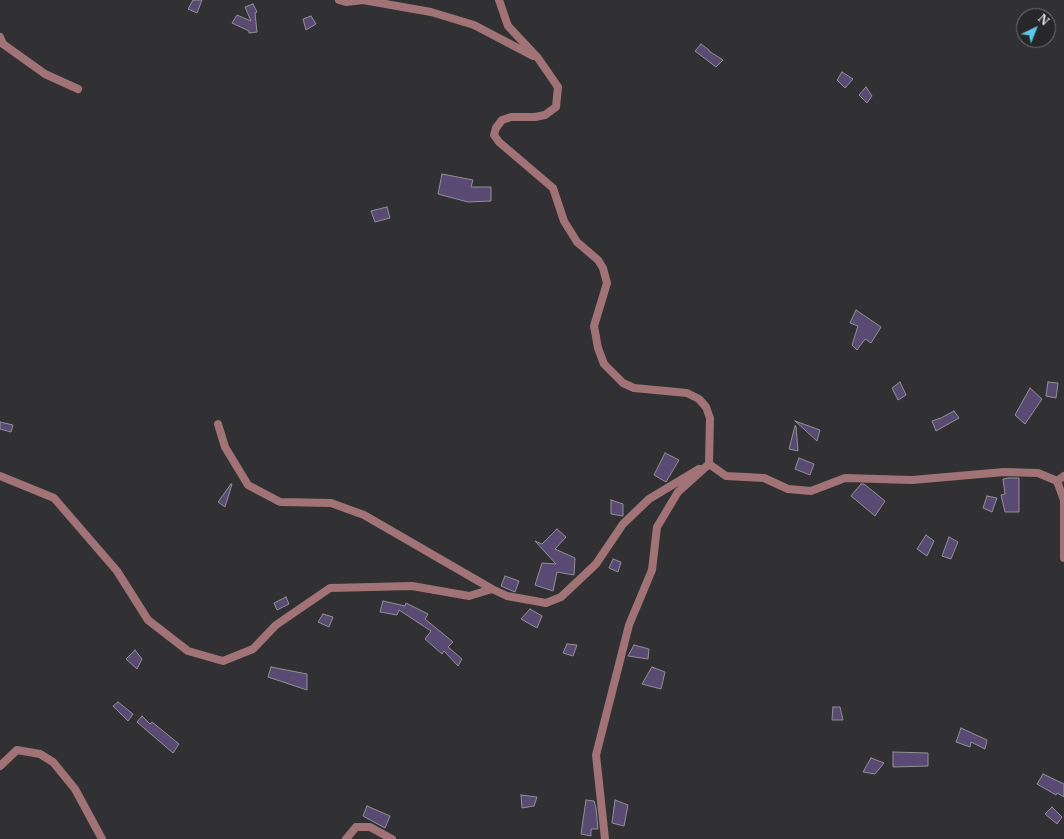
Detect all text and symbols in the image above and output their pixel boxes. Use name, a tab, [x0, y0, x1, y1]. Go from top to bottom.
north arrow	[1016, 8, 1056, 48]
text: N	[1035, 11, 1052, 29]

